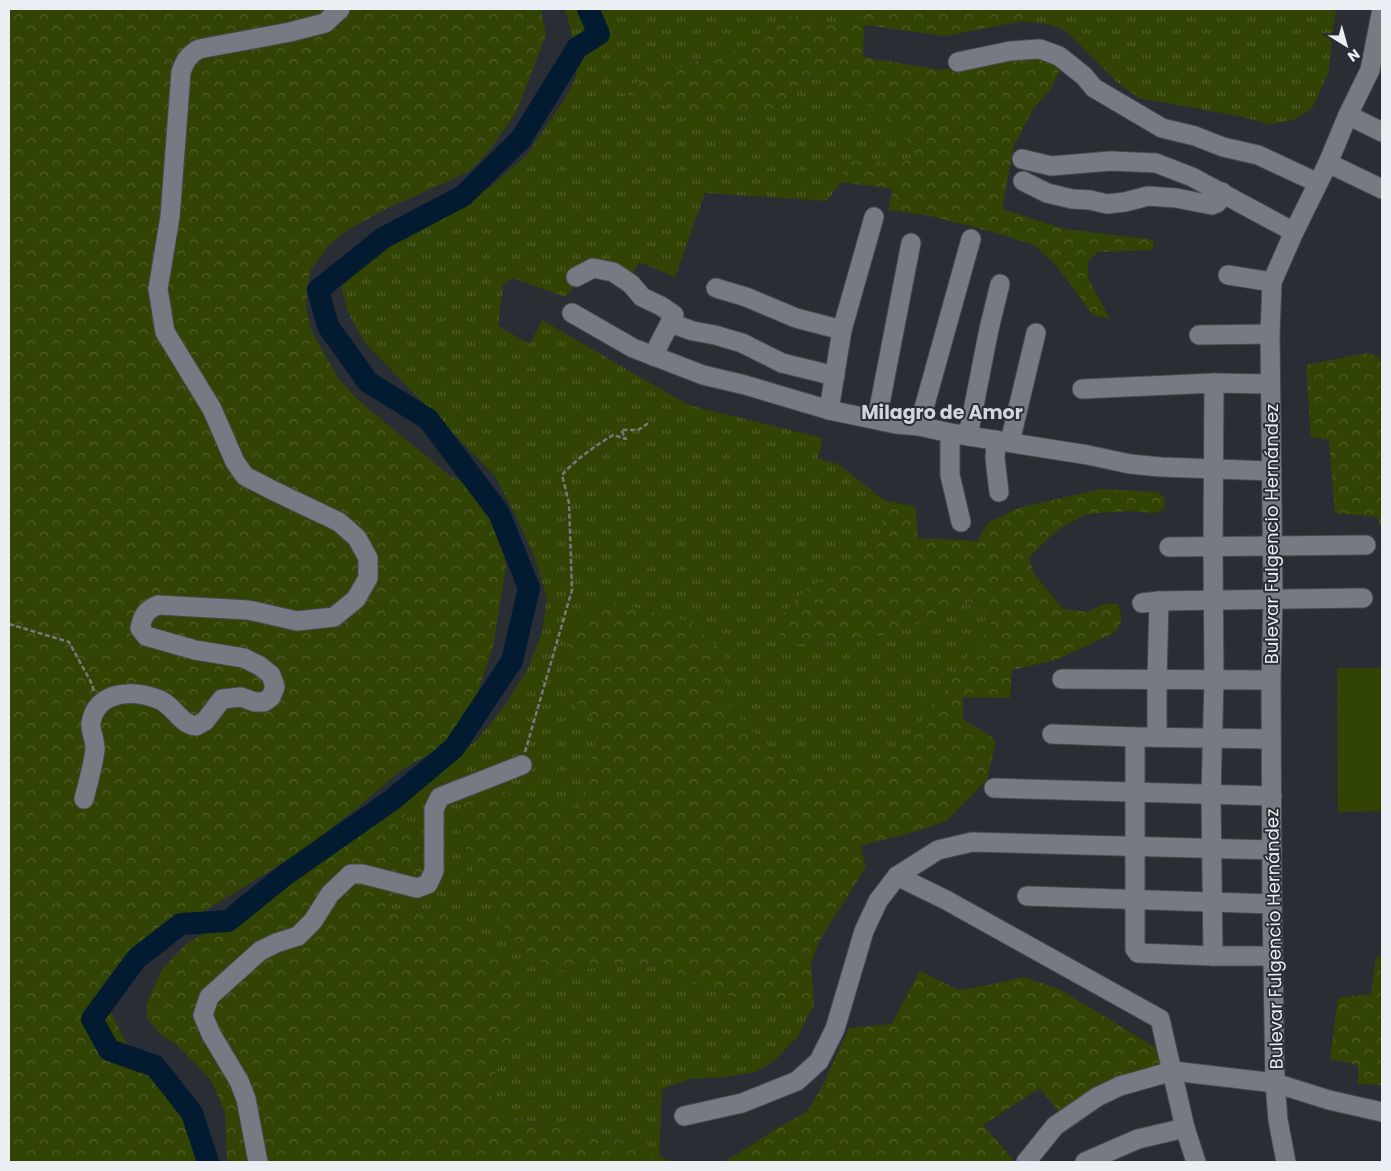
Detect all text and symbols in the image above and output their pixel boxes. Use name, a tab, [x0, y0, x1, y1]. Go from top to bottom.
north arrow	[1321, 20, 1371, 70]
text: N	[1344, 44, 1364, 67]
district label: Milagro de Amor	[861, 399, 1023, 426]
street label: Bulevar Fulgencio Hernández	[1259, 404, 1284, 664]
street label: Bulevar Fulgencio Hernández	[1259, 809, 1289, 1069]

